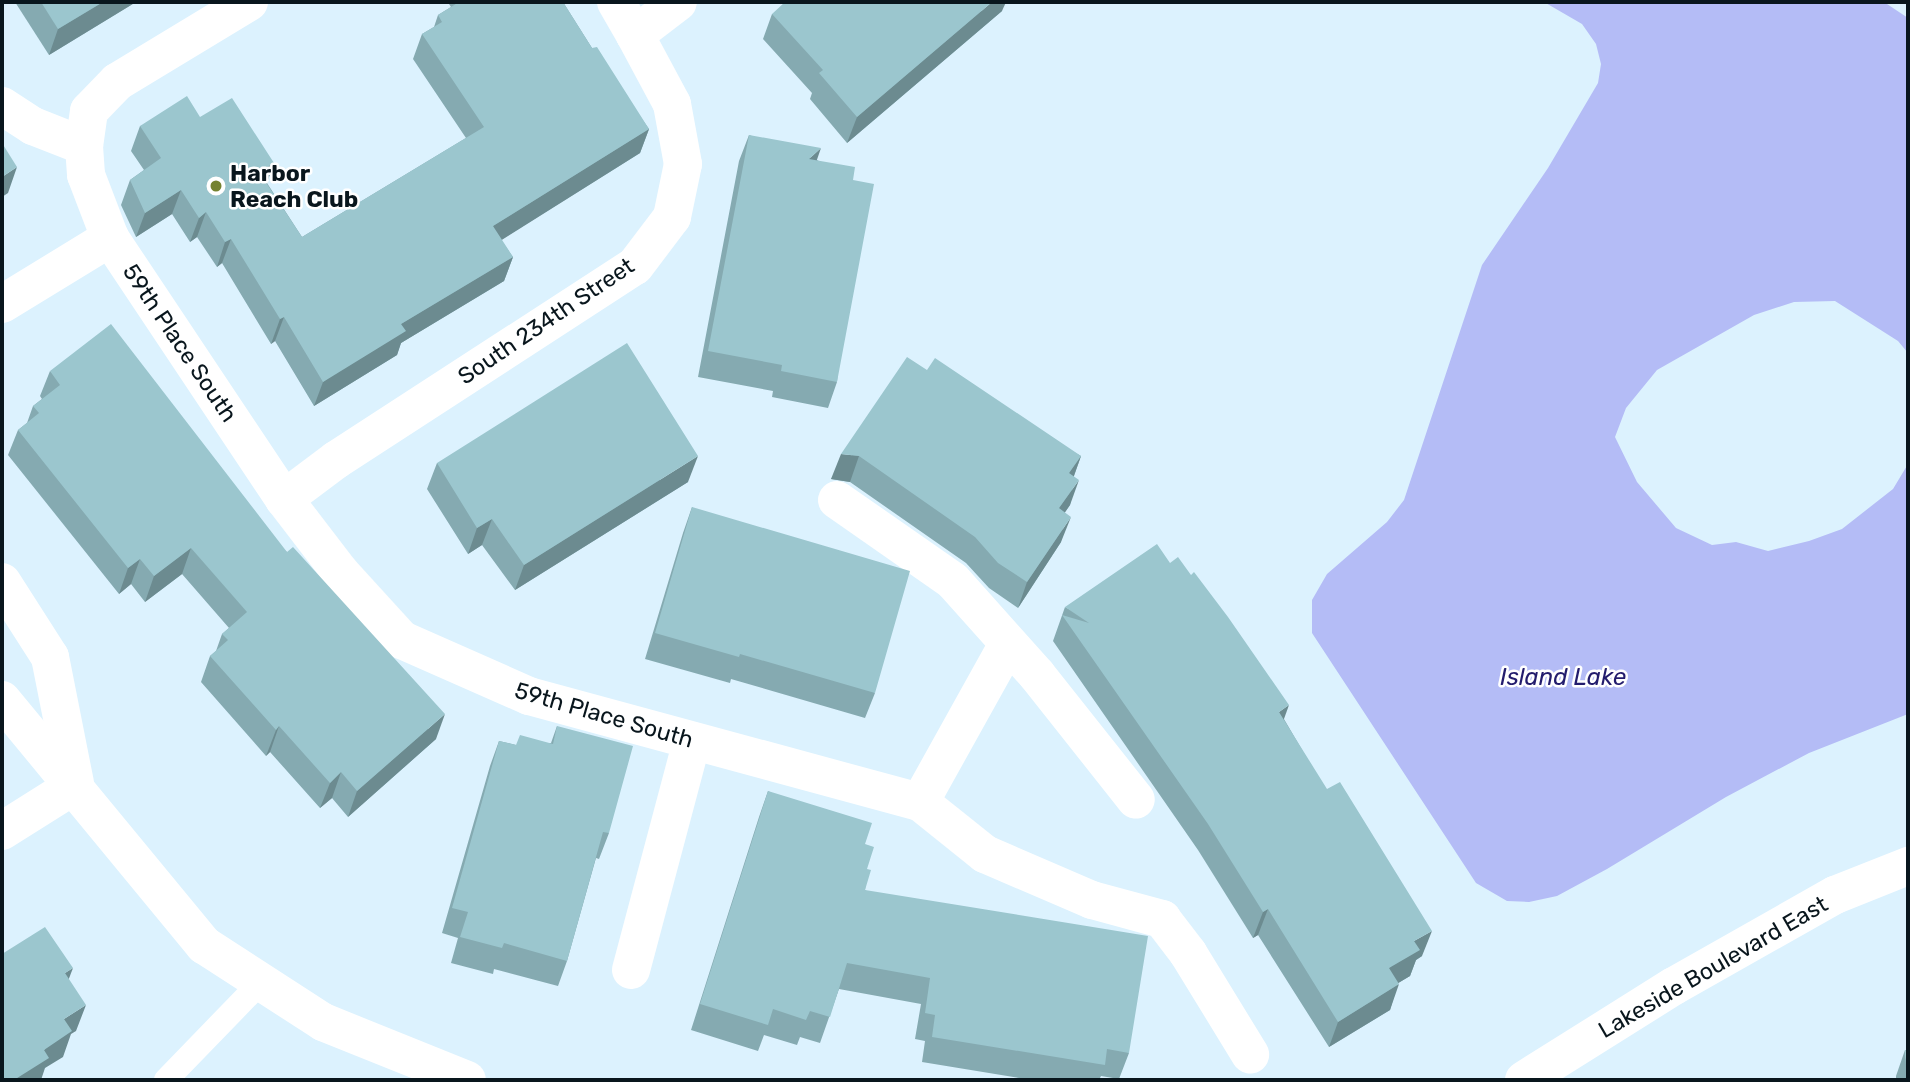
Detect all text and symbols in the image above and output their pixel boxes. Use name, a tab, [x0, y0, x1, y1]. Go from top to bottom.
place label: Harbor Reach Club	[230, 159, 358, 213]
marker: Harbor Reach Club	[208, 178, 224, 194]
street label: South 234th Street	[453, 252, 639, 390]
street label: 59th Place South	[117, 259, 243, 427]
water label: Island Lake	[1500, 664, 1626, 692]
street label: 59th Place South	[511, 676, 697, 754]
street label: Lakeside Boulevard East	[1594, 890, 1832, 1044]

